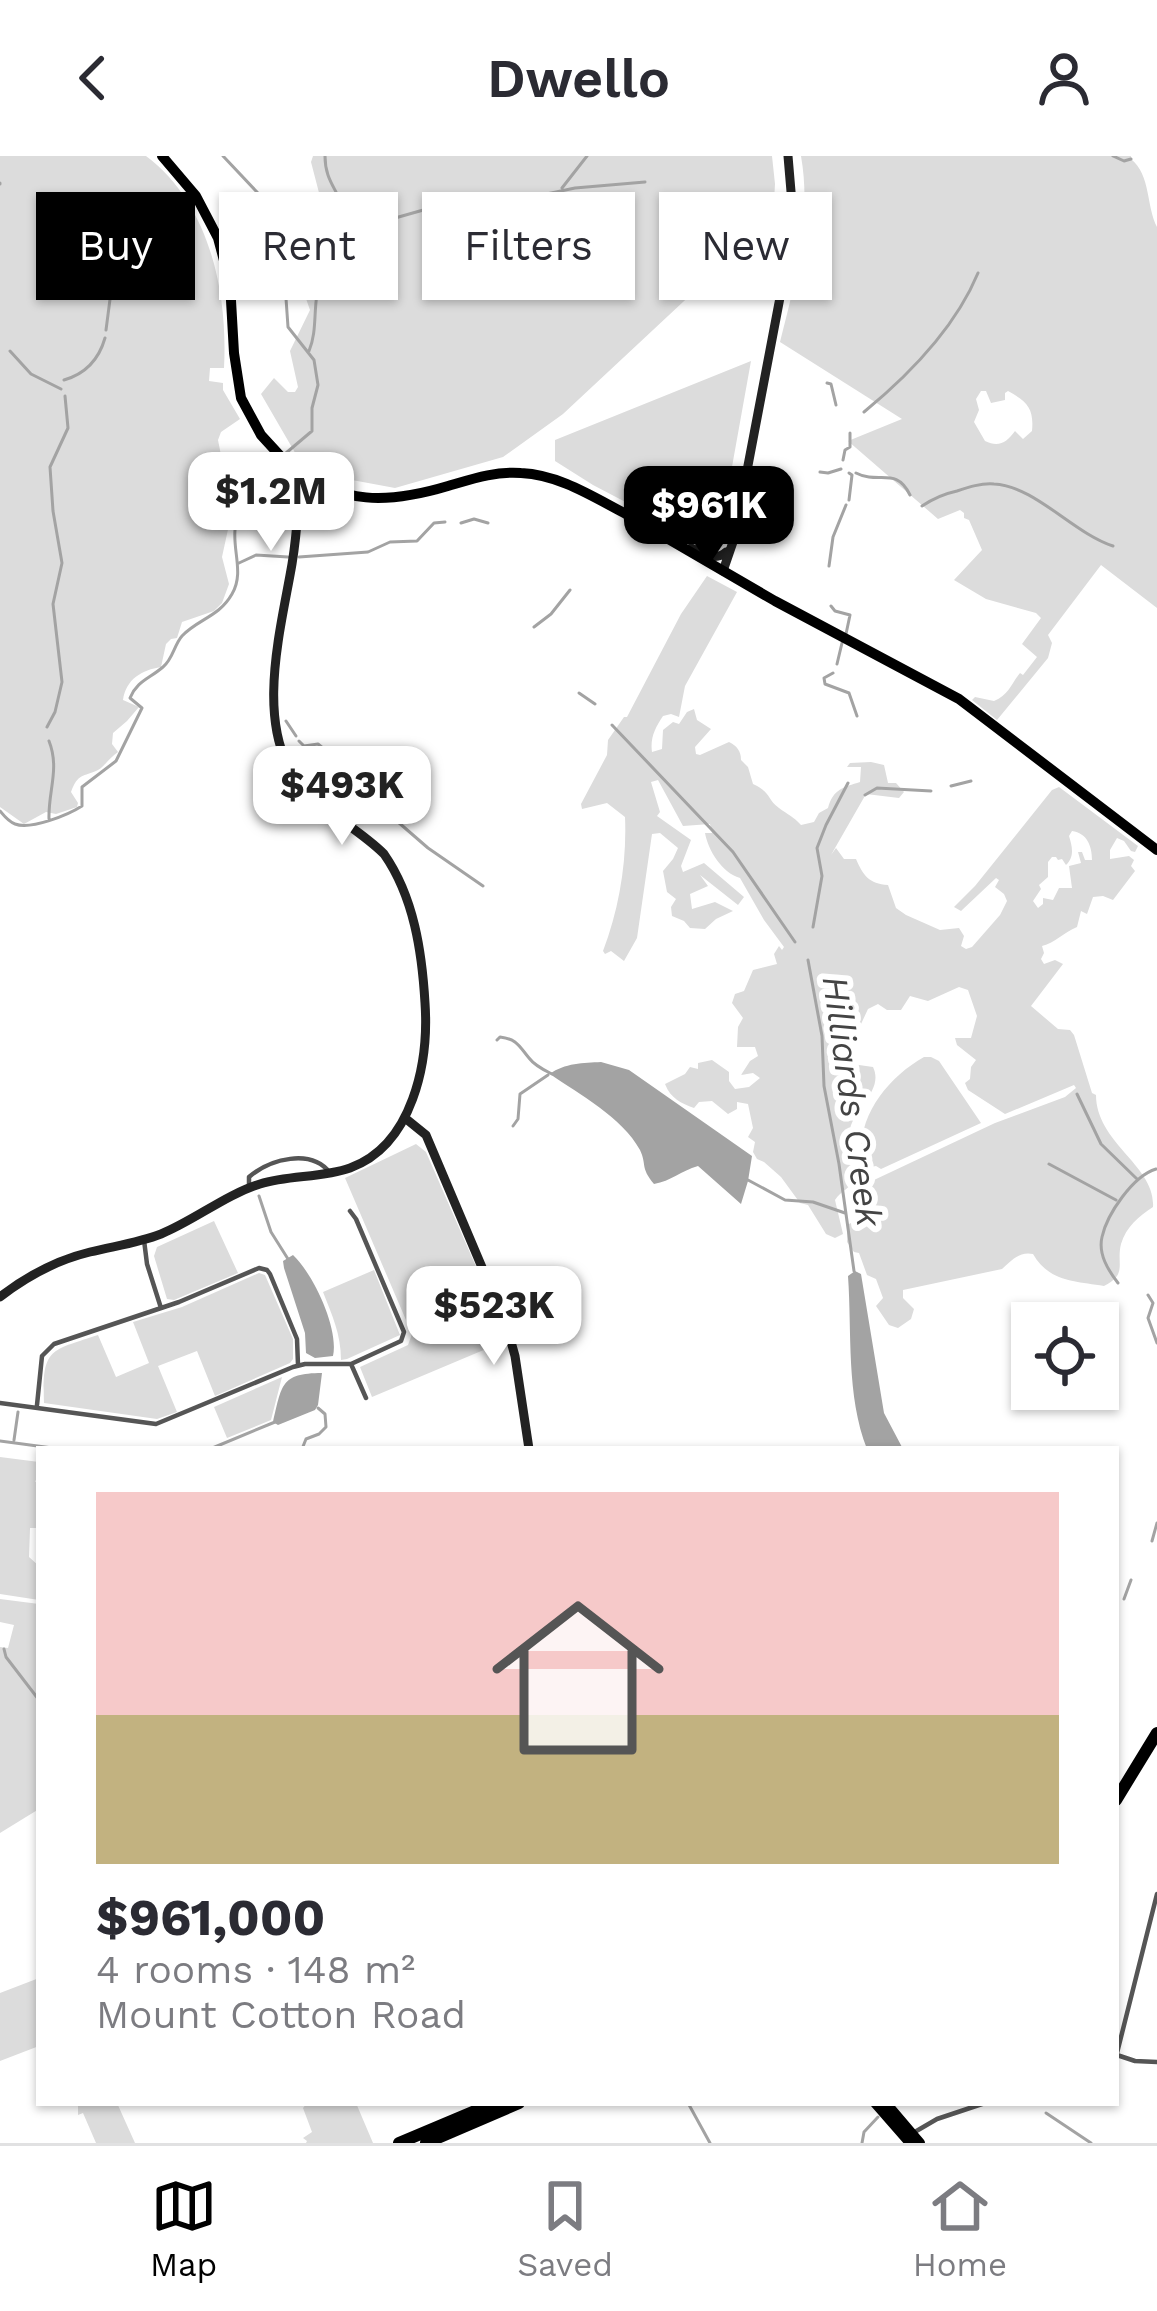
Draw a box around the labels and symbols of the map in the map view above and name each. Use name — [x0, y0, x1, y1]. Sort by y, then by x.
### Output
pin: $1.2M — [187, 452, 355, 554]
pin: $961K — [625, 466, 793, 568]
pin: $493K — [258, 746, 426, 848]
water label: Hilliards Creek — [814, 973, 891, 1231]
pin: $523K — [410, 1266, 578, 1368]

